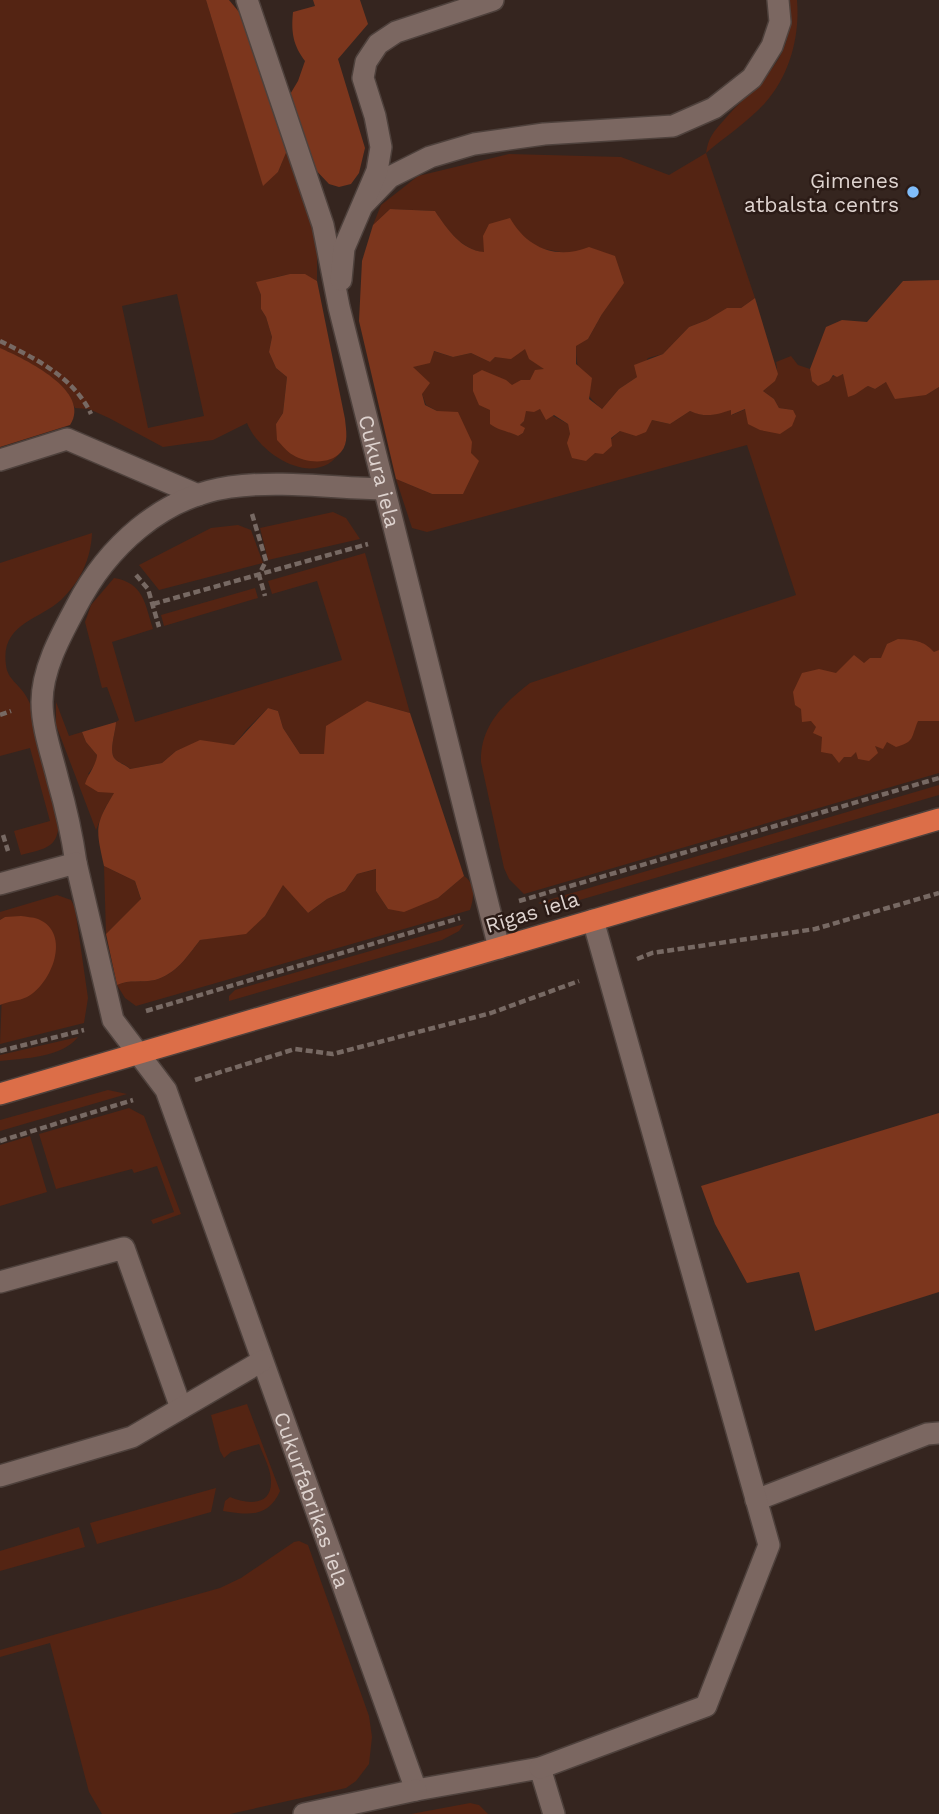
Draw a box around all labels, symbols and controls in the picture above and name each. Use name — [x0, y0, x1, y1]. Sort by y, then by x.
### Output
place label: Ģimenes atbalsta centrs — [744, 168, 899, 217]
marker: Ģimenes atbalsta centrs — [905, 184, 921, 200]
street label: Cukura iela — [354, 412, 406, 530]
street label: Rīgas iela — [482, 886, 582, 938]
street label: Cukurfabrikas iela — [269, 1408, 355, 1591]

